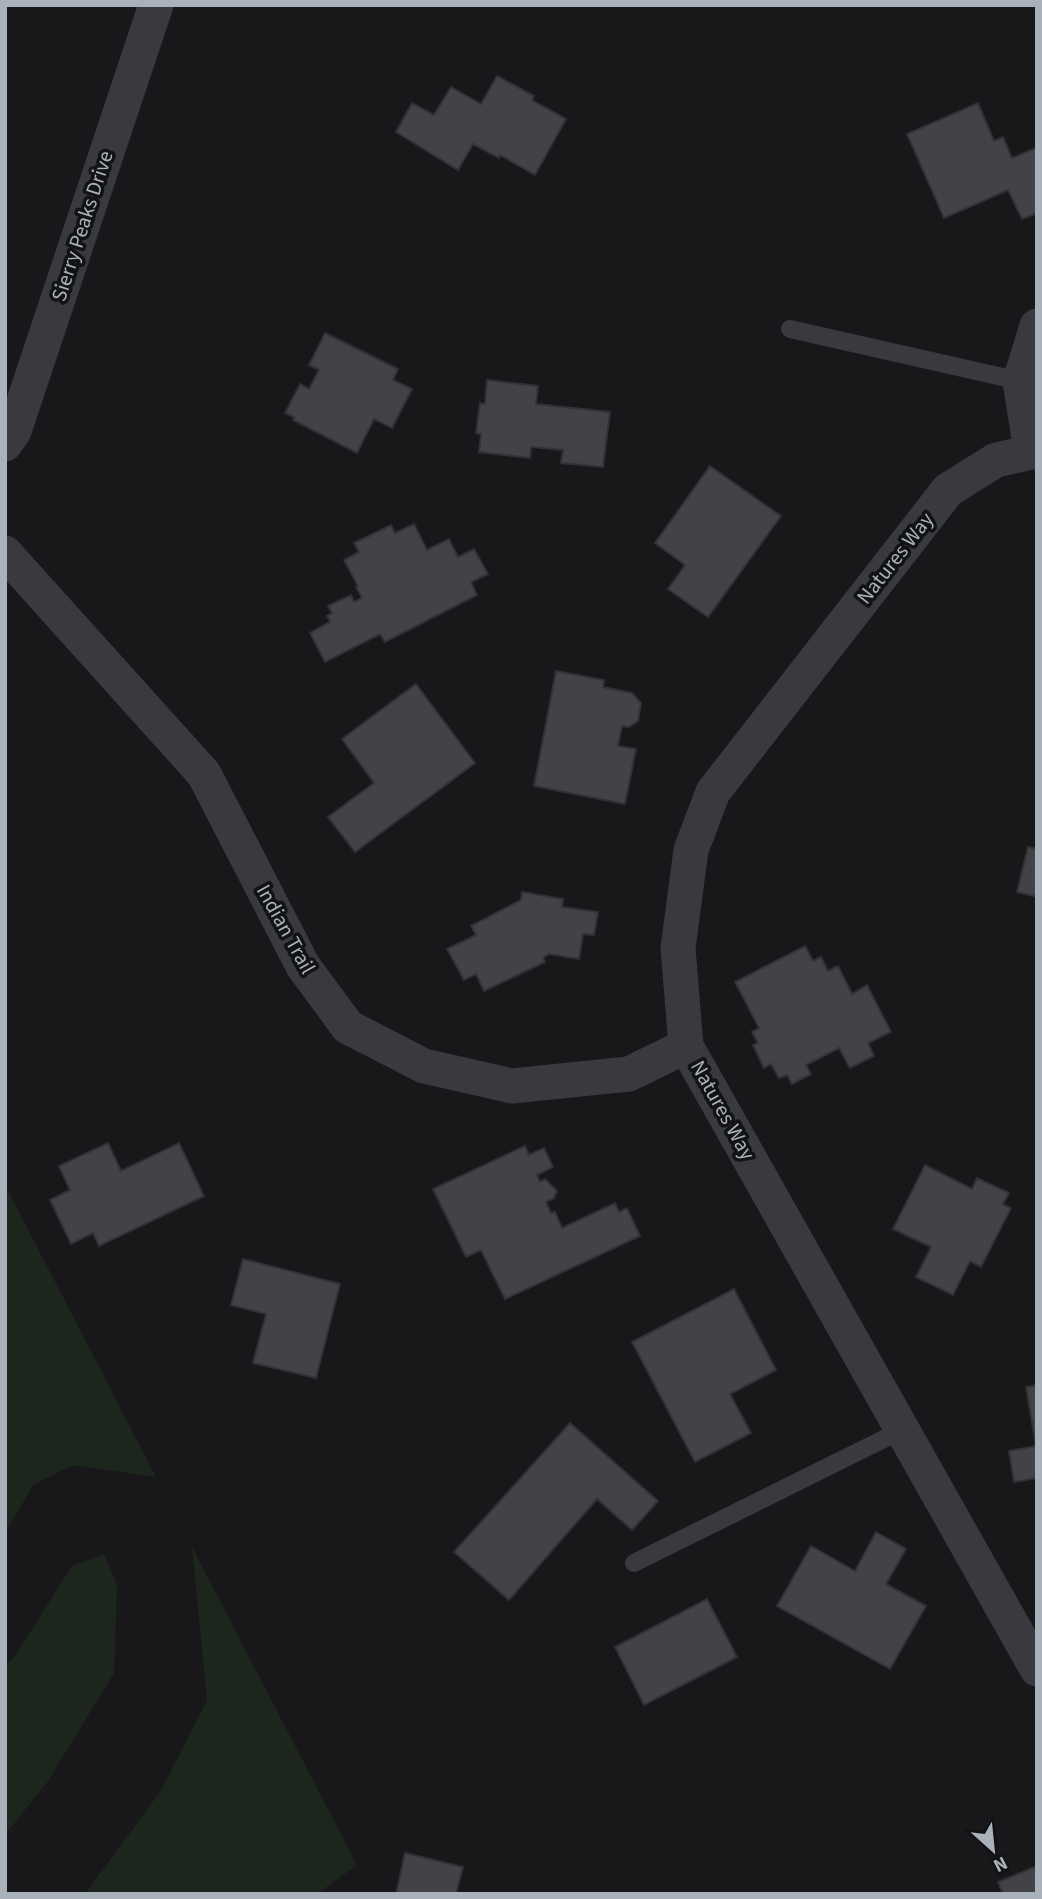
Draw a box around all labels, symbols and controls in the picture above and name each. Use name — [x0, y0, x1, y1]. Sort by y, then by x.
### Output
street label: Sierry Peaks Drive — [43, 147, 121, 305]
street label: Natures Way — [849, 505, 941, 610]
street label: Indian Trail — [249, 879, 323, 979]
street label: Natures Way — [683, 1055, 763, 1165]
north arrow — [958, 1815, 1028, 1885]
text: N — [988, 1849, 1012, 1879]

